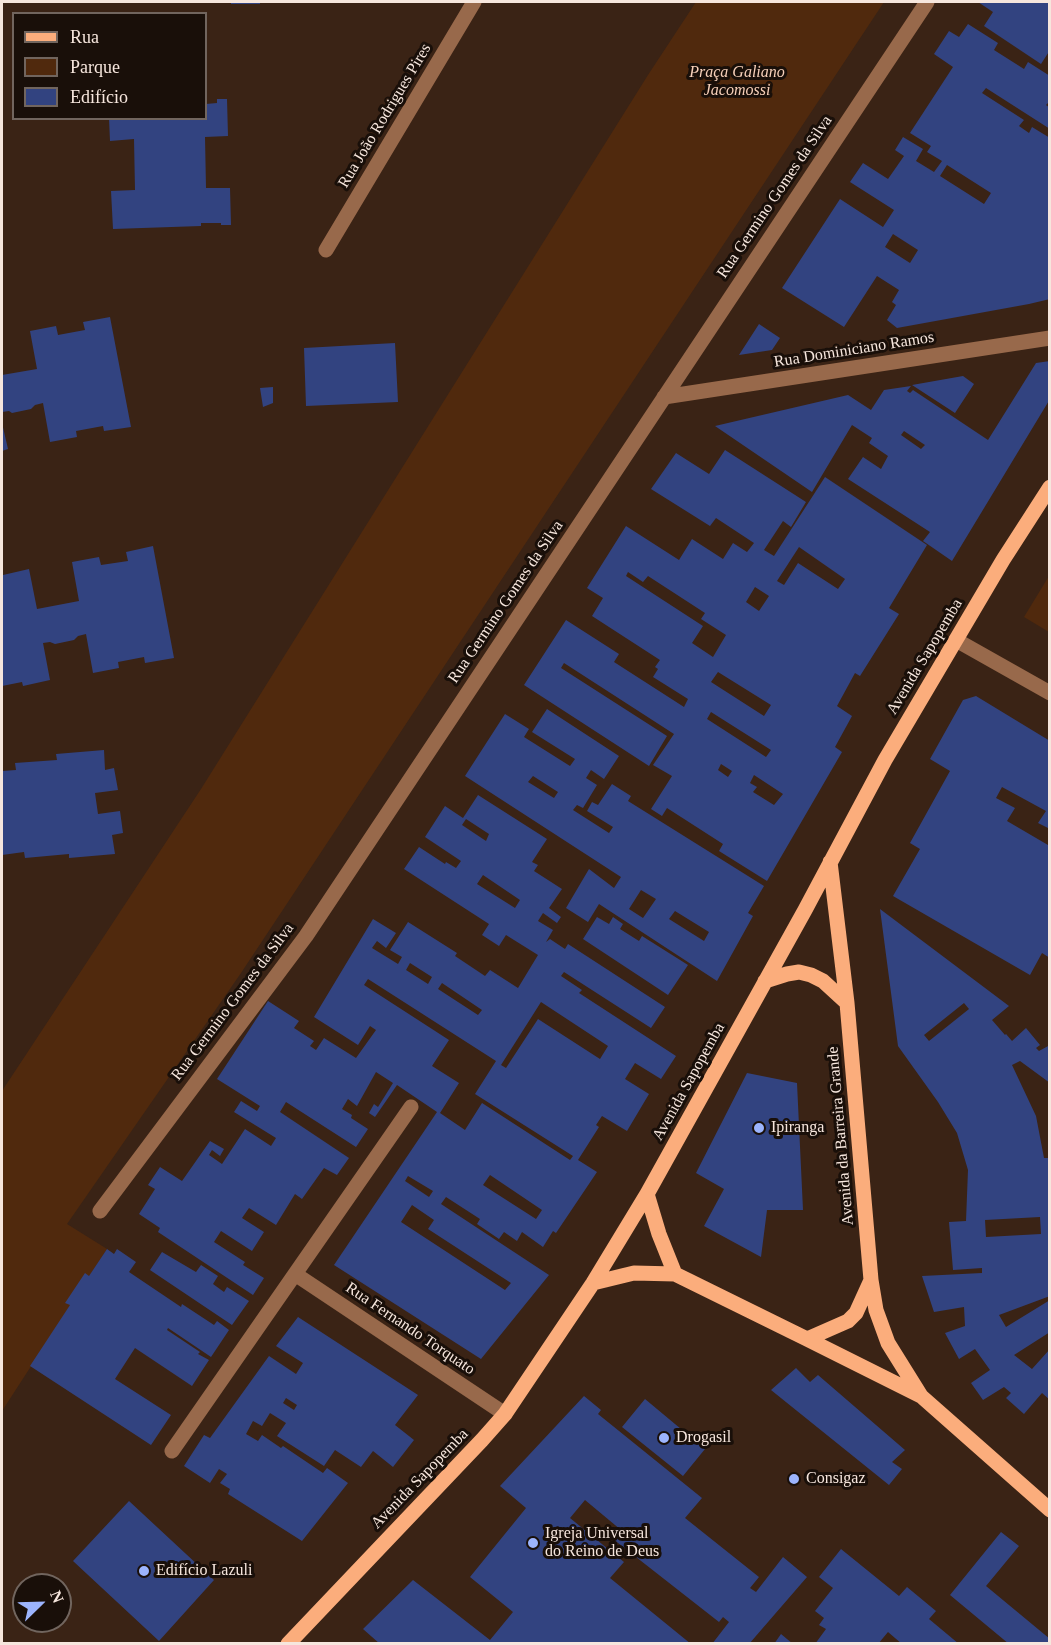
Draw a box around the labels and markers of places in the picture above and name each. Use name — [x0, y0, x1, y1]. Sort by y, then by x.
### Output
place label: Ipiranga — [771, 1118, 824, 1138]
marker: Ipiranga — [752, 1121, 766, 1135]
place label: Drogasil — [676, 1428, 731, 1448]
marker: Drogasil — [657, 1431, 671, 1445]
place label: Consigaz — [806, 1469, 866, 1489]
marker: Consigaz — [787, 1472, 801, 1486]
place label: Igreja Universal do Reino de Deus — [545, 1524, 659, 1562]
marker: Igreja Universal do Reino de Deus — [526, 1536, 540, 1550]
place label: Edifício Lazuli — [156, 1561, 252, 1581]
marker: Edifício Lazuli — [137, 1564, 151, 1578]

